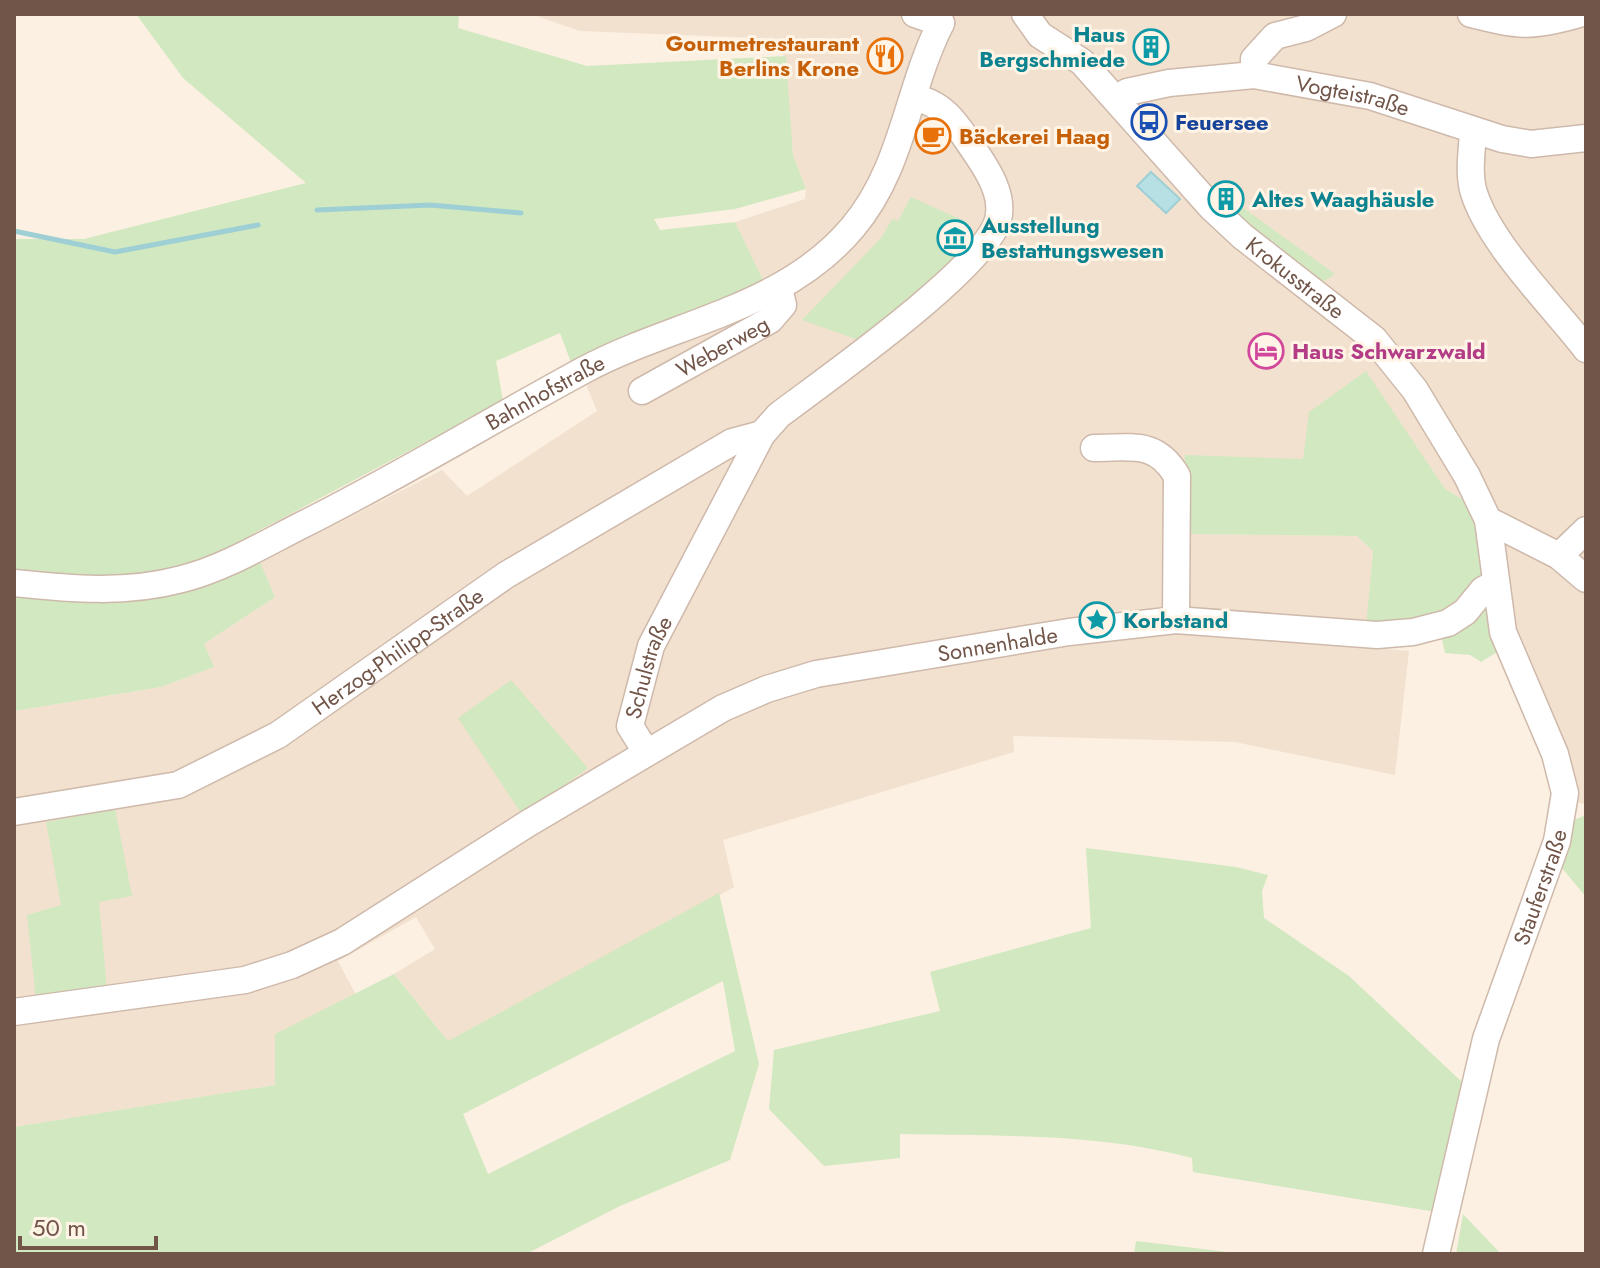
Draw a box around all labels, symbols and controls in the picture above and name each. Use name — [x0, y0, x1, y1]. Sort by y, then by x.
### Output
place label: Haus Bergschmiede — [979, 18, 1125, 75]
place label: Gourmetrestaurant Berlins Krone — [665, 27, 859, 84]
building icon: Haus Bergschmiede — [1132, 28, 1170, 66]
restaurant icon: Gourmetrestaurant Berlins Krone — [866, 37, 904, 75]
street label: Vogteistraße — [1293, 67, 1414, 124]
bus stop icon: Feuersee — [1130, 103, 1168, 141]
place label: Feuersee — [1175, 106, 1269, 138]
cafe icon: Bäckerei Haag — [914, 117, 952, 155]
place label: Bäckerei Haag — [959, 120, 1110, 152]
building icon: Altes Waaghäusle — [1207, 180, 1245, 218]
place label: Altes Waaghäusle — [1251, 183, 1434, 215]
place label: Ausstellung Bestattungswesen — [980, 209, 1164, 266]
museum icon: Ausstellung Bestattungswesen — [936, 219, 974, 257]
street label: Krokusstraße — [1239, 229, 1352, 326]
street label: Weberweg — [670, 308, 775, 385]
hotel icon: Haus Schwarzwald — [1247, 332, 1285, 370]
place label: Haus Schwarzwald — [1292, 335, 1486, 367]
street label: Bahnhofstraße — [479, 346, 610, 438]
street label: Herzog-Philipp-Straße — [305, 580, 490, 723]
place icon: Korbstand — [1078, 601, 1116, 639]
place label: Korbstand — [1123, 604, 1228, 636]
street label: Schulstraße — [617, 610, 680, 722]
street label: Sonnenhalde — [935, 618, 1060, 670]
street label: Stauferstraße — [1505, 827, 1575, 949]
scale bar — [20, 1200, 156, 1250]
text: 50 m — [32, 1210, 86, 1245]

